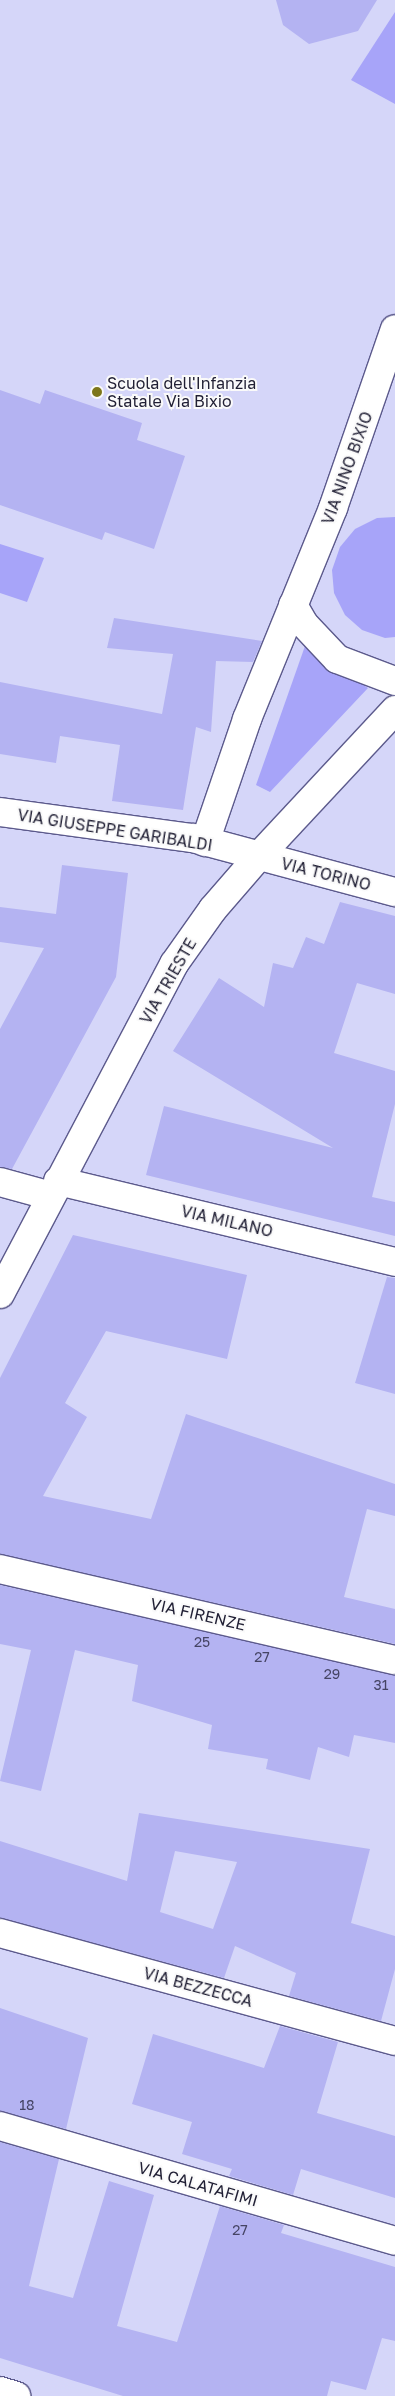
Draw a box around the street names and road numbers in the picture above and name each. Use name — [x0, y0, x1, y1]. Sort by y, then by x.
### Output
street label: VIA NINO BIXIO — [318, 409, 376, 527]
street label: VIA GIUSEPPE GARIBALDI — [16, 805, 214, 855]
street label: VIA TORINO — [279, 854, 373, 894]
street label: VIA TRIESTE — [136, 935, 200, 1027]
street label: VIA MILANO — [179, 1201, 275, 1241]
street label: VIA FIRENZE — [149, 1594, 247, 1634]
street label: VIA BEZZECCA — [141, 1963, 255, 2011]
street label: VIA CALATAFIMI — [136, 2158, 260, 2210]

